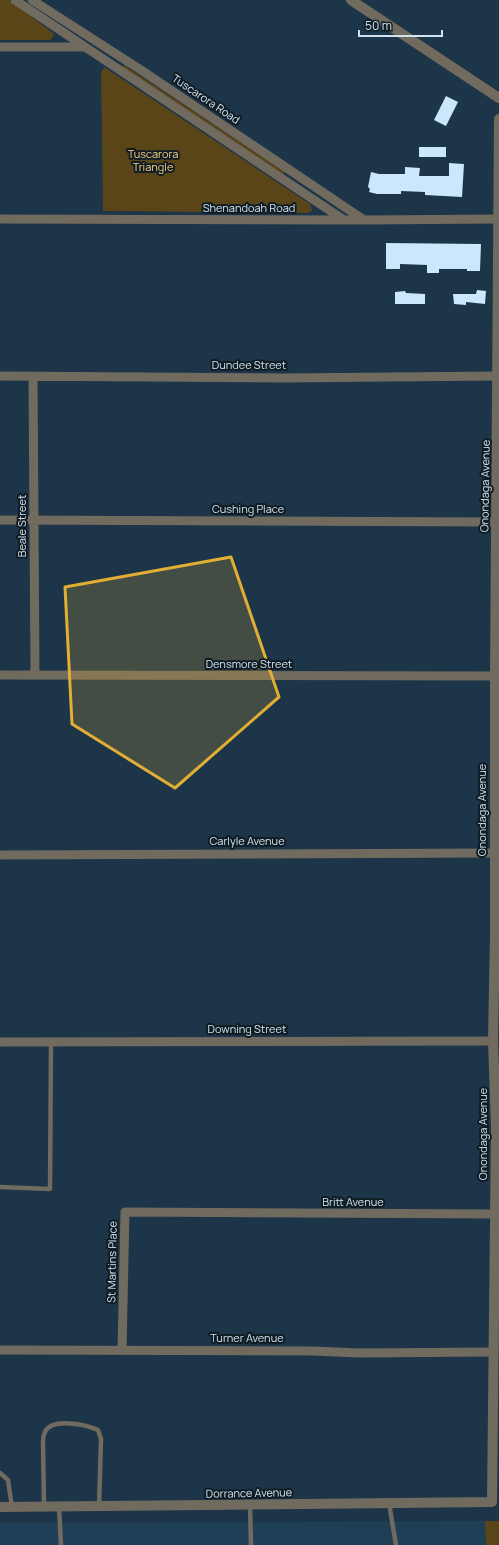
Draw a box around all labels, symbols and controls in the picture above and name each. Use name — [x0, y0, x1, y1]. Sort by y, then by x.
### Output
scale bar — [359, 12, 442, 38]
text: 50 m — [365, 17, 392, 34]
street label: Tuscarora Road — [169, 70, 243, 127]
park label: Tuscarora Triangle — [128, 146, 178, 174]
street label: Shenandoah Road — [203, 200, 295, 215]
street label: Dundee Street — [212, 357, 286, 372]
street label: Onondaga Avenue — [476, 439, 493, 532]
street label: Beale Street — [14, 495, 29, 557]
street label: Cushing Place — [212, 501, 285, 516]
street label: Densmore Street — [206, 656, 292, 671]
street label: Onondaga Avenue — [474, 763, 489, 856]
street label: Carlyle Avenue — [209, 833, 285, 848]
street label: Downing Street — [208, 1021, 286, 1036]
street label: Onondaga Avenue — [475, 1087, 490, 1180]
street label: Britt Avenue — [322, 1194, 384, 1209]
street label: St Martins Place — [103, 1220, 120, 1303]
street label: Turner Avenue — [210, 1330, 284, 1345]
street label: Dorrance Avenue — [206, 1484, 293, 1501]

